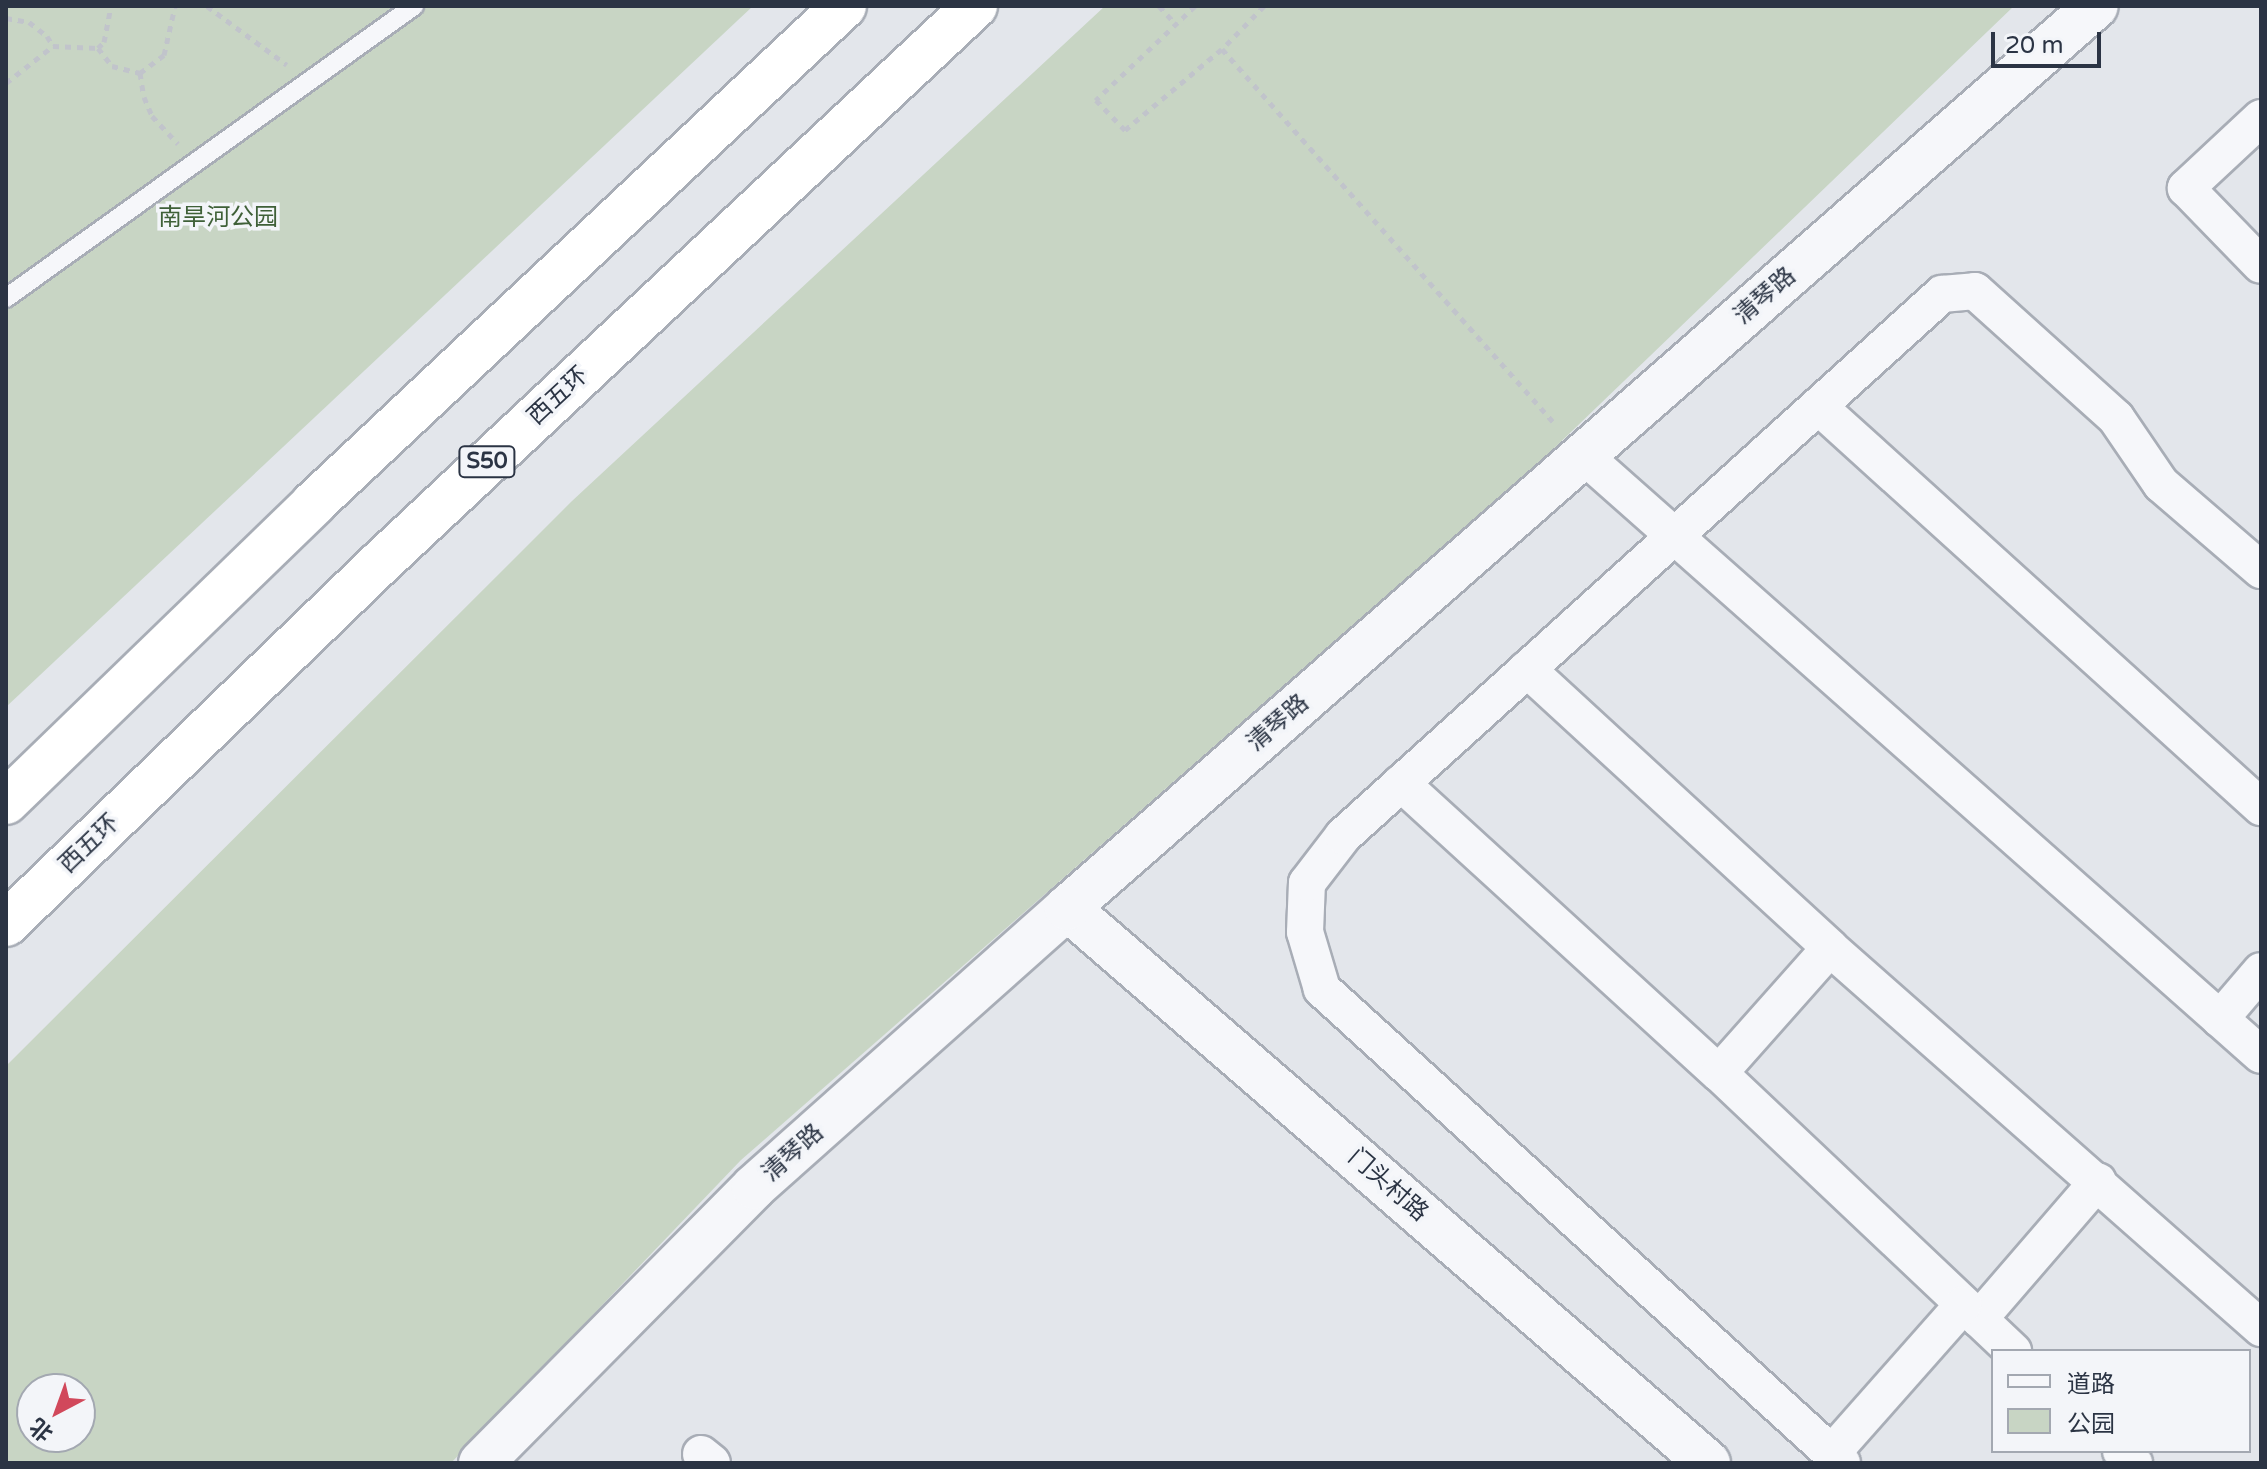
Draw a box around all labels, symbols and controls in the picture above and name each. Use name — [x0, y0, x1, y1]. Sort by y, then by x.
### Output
scale bar — [1995, 16, 2105, 66]
text: 20 m — [2005, 31, 2063, 60]
park label: 南旱河公园 — [158, 204, 278, 232]
street label: 清琴路 — [1728, 262, 1802, 330]
street label: 西五环 — [522, 361, 594, 431]
road number: S50 — [457, 444, 517, 480]
street label: 清琴路 — [1241, 689, 1315, 757]
street label: 西五环 — [53, 809, 125, 879]
street label: 清琴路 — [757, 1118, 829, 1188]
street label: 门头村路 — [1342, 1143, 1434, 1227]
legend — [1991, 1349, 2251, 1453]
text: 道路 — [2067, 1370, 2115, 1399]
north arrow — [16, 1373, 96, 1453]
text: 公园 — [2067, 1410, 2115, 1439]
text: 北 — [25, 1413, 58, 1447]

